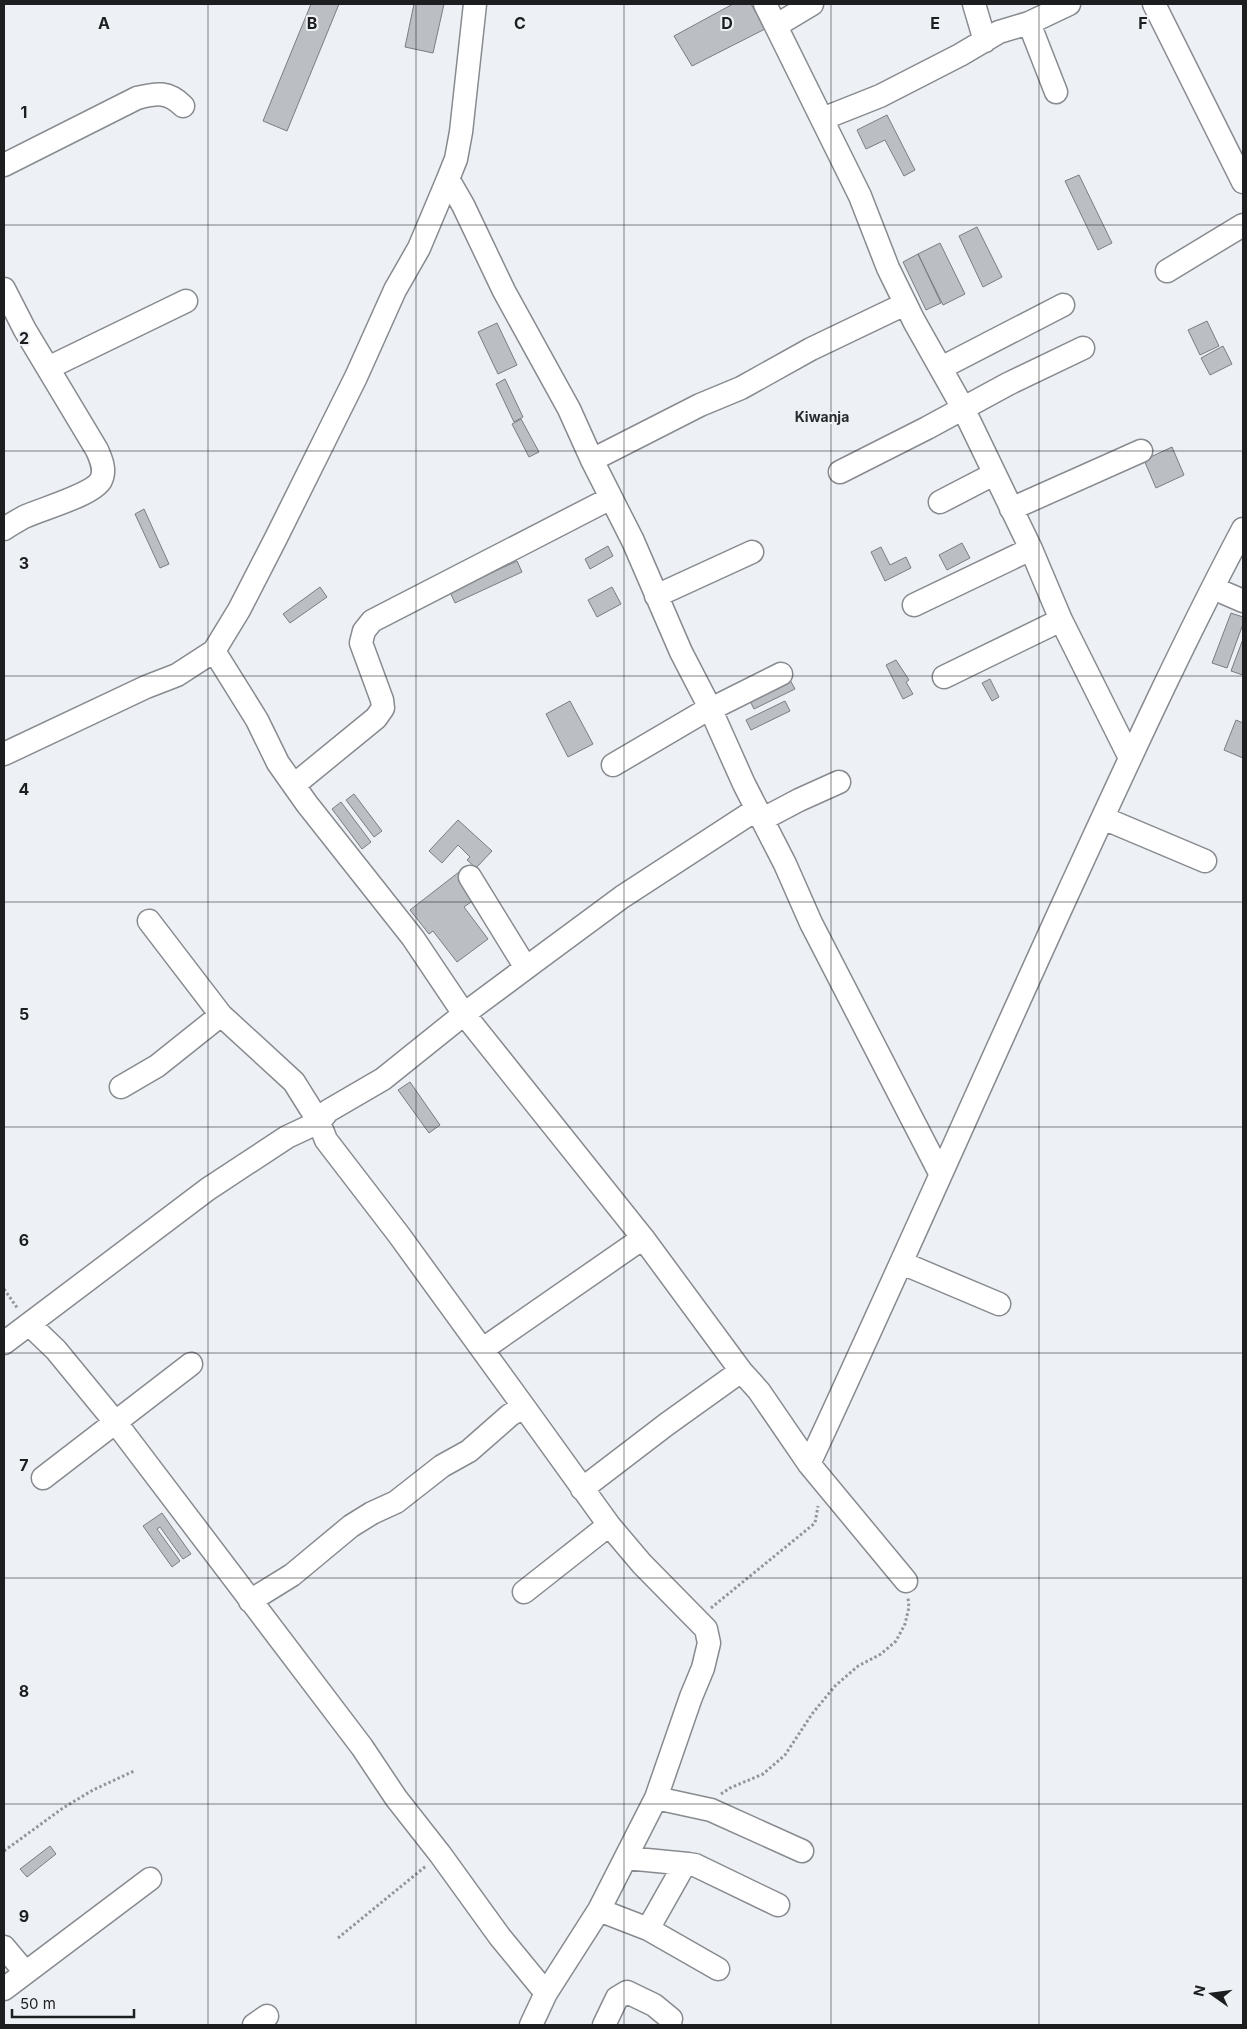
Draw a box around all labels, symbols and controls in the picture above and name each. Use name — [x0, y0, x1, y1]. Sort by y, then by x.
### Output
text: A — [98, 13, 110, 33]
text: B — [307, 13, 317, 33]
text: C — [514, 13, 526, 33]
text: D — [721, 13, 733, 33]
text: E — [930, 13, 940, 33]
text: F — [1138, 13, 1148, 33]
text: 1 — [21, 102, 27, 122]
text: 2 — [19, 328, 29, 348]
district label: Kiwanja — [795, 408, 849, 425]
text: 3 — [19, 553, 29, 573]
text: 4 — [19, 779, 30, 799]
text: 5 — [19, 1004, 29, 1024]
text: 6 — [19, 1230, 29, 1250]
text: 7 — [19, 1455, 29, 1475]
text: 8 — [19, 1681, 29, 1701]
text: 9 — [19, 1906, 29, 1926]
north arrow — [1187, 1969, 1237, 2019]
text: N — [1189, 1984, 1208, 1998]
scale bar — [12, 1986, 135, 2018]
text: 50 m — [20, 1994, 56, 2013]

